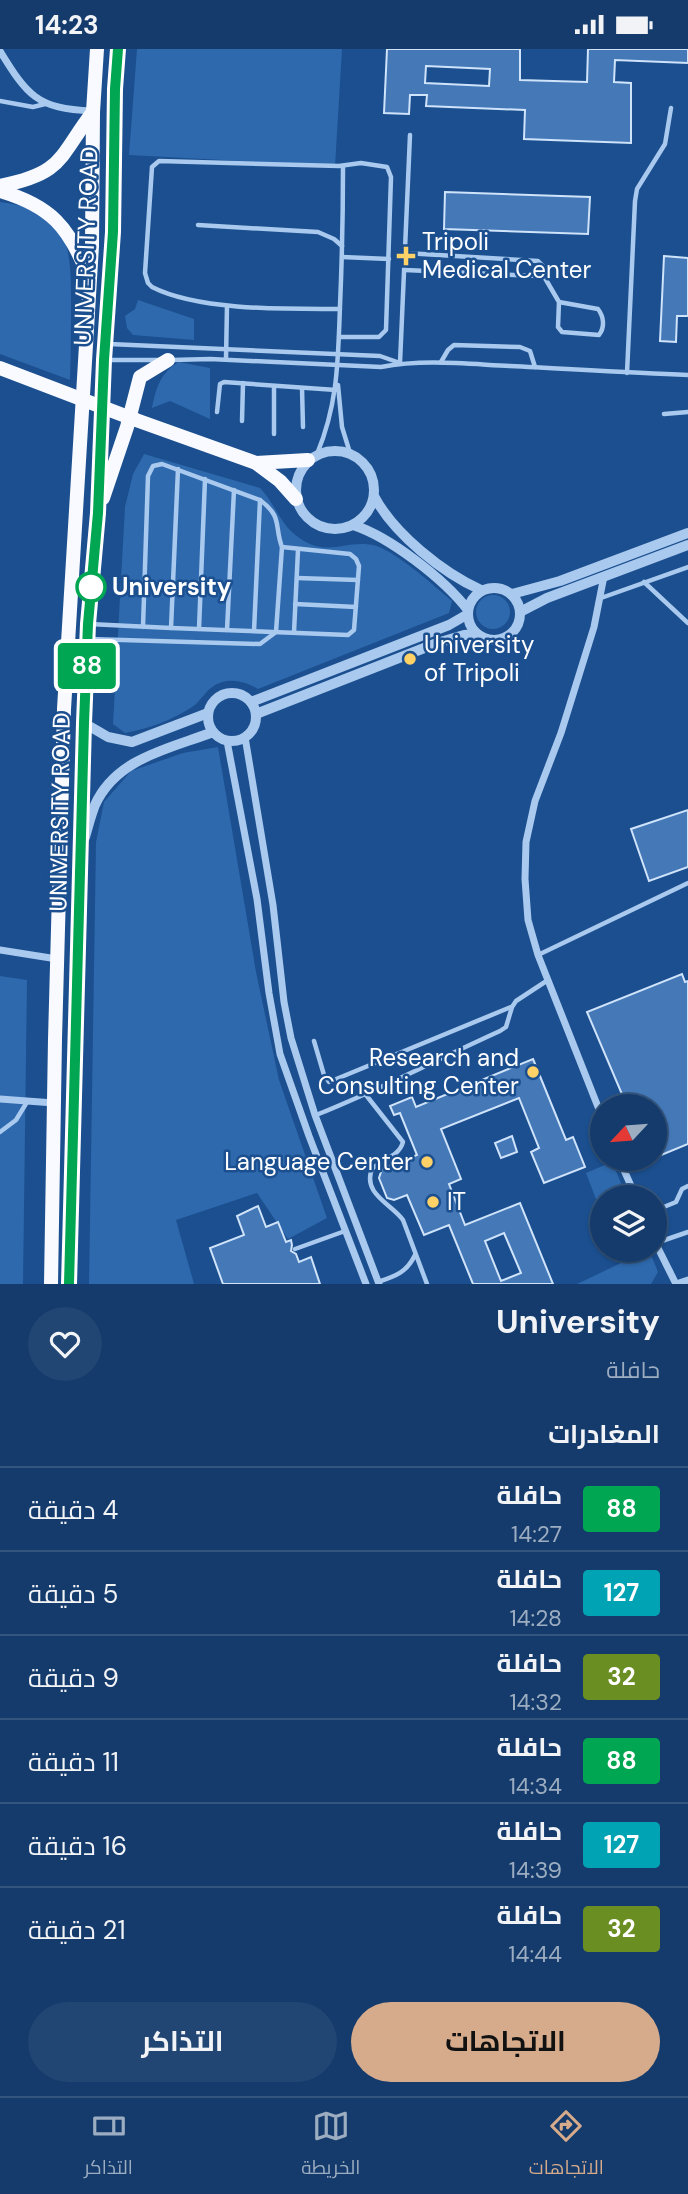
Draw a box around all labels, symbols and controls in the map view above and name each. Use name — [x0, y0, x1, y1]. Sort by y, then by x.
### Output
text: 14:23 — [35, 8, 99, 42]
street label: UNIVERSITY ROAD — [67, 146, 104, 346]
place label: Tripoli Medical Center — [422, 226, 591, 285]
marker: Tripoli Medical Center — [396, 246, 416, 266]
place label: University — [112, 571, 232, 602]
marker: University — [76, 572, 106, 602]
place label: University of Tripoli — [424, 629, 534, 688]
line badge: 88 — [56, 643, 119, 689]
text: 88 — [72, 650, 102, 681]
marker: University of Tripoli — [402, 651, 418, 667]
street label: UNIVERSITY ROAD — [42, 712, 77, 912]
place label: Research and Consulting Center — [318, 1042, 519, 1101]
marker: Research and Consulting Center — [525, 1064, 541, 1080]
north arrow — [590, 1094, 667, 1171]
map controls — [590, 1094, 667, 1262]
place label: Language Center — [224, 1146, 413, 1177]
marker: Language Center — [419, 1154, 435, 1170]
button: layers — [590, 1185, 667, 1262]
place label: IT — [447, 1186, 466, 1217]
marker: IT — [425, 1194, 441, 1210]
text: University — [496, 1300, 660, 1343]
button: heart — [28, 1307, 102, 1381]
text: حافلة — [606, 1355, 660, 1385]
text: المغادرات — [548, 1417, 660, 1451]
text: حافلة — [497, 1478, 562, 1512]
text: 4 دقيقة — [28, 1493, 118, 1527]
text: 88 — [606, 1493, 637, 1524]
text: 14:27 — [511, 1519, 562, 1549]
text: حافلة — [497, 1562, 562, 1596]
text: 5 دقيقة — [28, 1577, 118, 1611]
text: 127 — [604, 1577, 639, 1608]
text: 14:28 — [509, 1603, 562, 1633]
text: حافلة — [497, 1646, 562, 1680]
text: 9 دقيقة — [28, 1661, 119, 1695]
text: 32 — [607, 1661, 636, 1692]
text: 14:32 — [509, 1687, 562, 1717]
text: حافلة — [497, 1730, 562, 1764]
text: 11 دقيقة — [28, 1745, 119, 1779]
text: 88 — [606, 1745, 637, 1776]
text: 14:34 — [509, 1771, 562, 1801]
text: حافلة — [497, 1814, 562, 1848]
text: 16 دقيقة — [28, 1829, 127, 1863]
text: 127 — [604, 1829, 639, 1860]
text: 14:39 — [509, 1855, 562, 1885]
text: حافلة — [497, 1898, 562, 1932]
text: 21 دقيقة — [28, 1913, 126, 1947]
text: 32 — [607, 1913, 636, 1944]
text: 14:44 — [508, 1939, 562, 1969]
button: التذاكر — [28, 2002, 337, 2082]
button: الاتجاهات — [351, 2002, 660, 2082]
tab: التذاكر — [84, 2107, 133, 2185]
tab: الخريطة — [301, 2107, 360, 2185]
tab: الاتجاهات — [529, 2107, 604, 2185]

